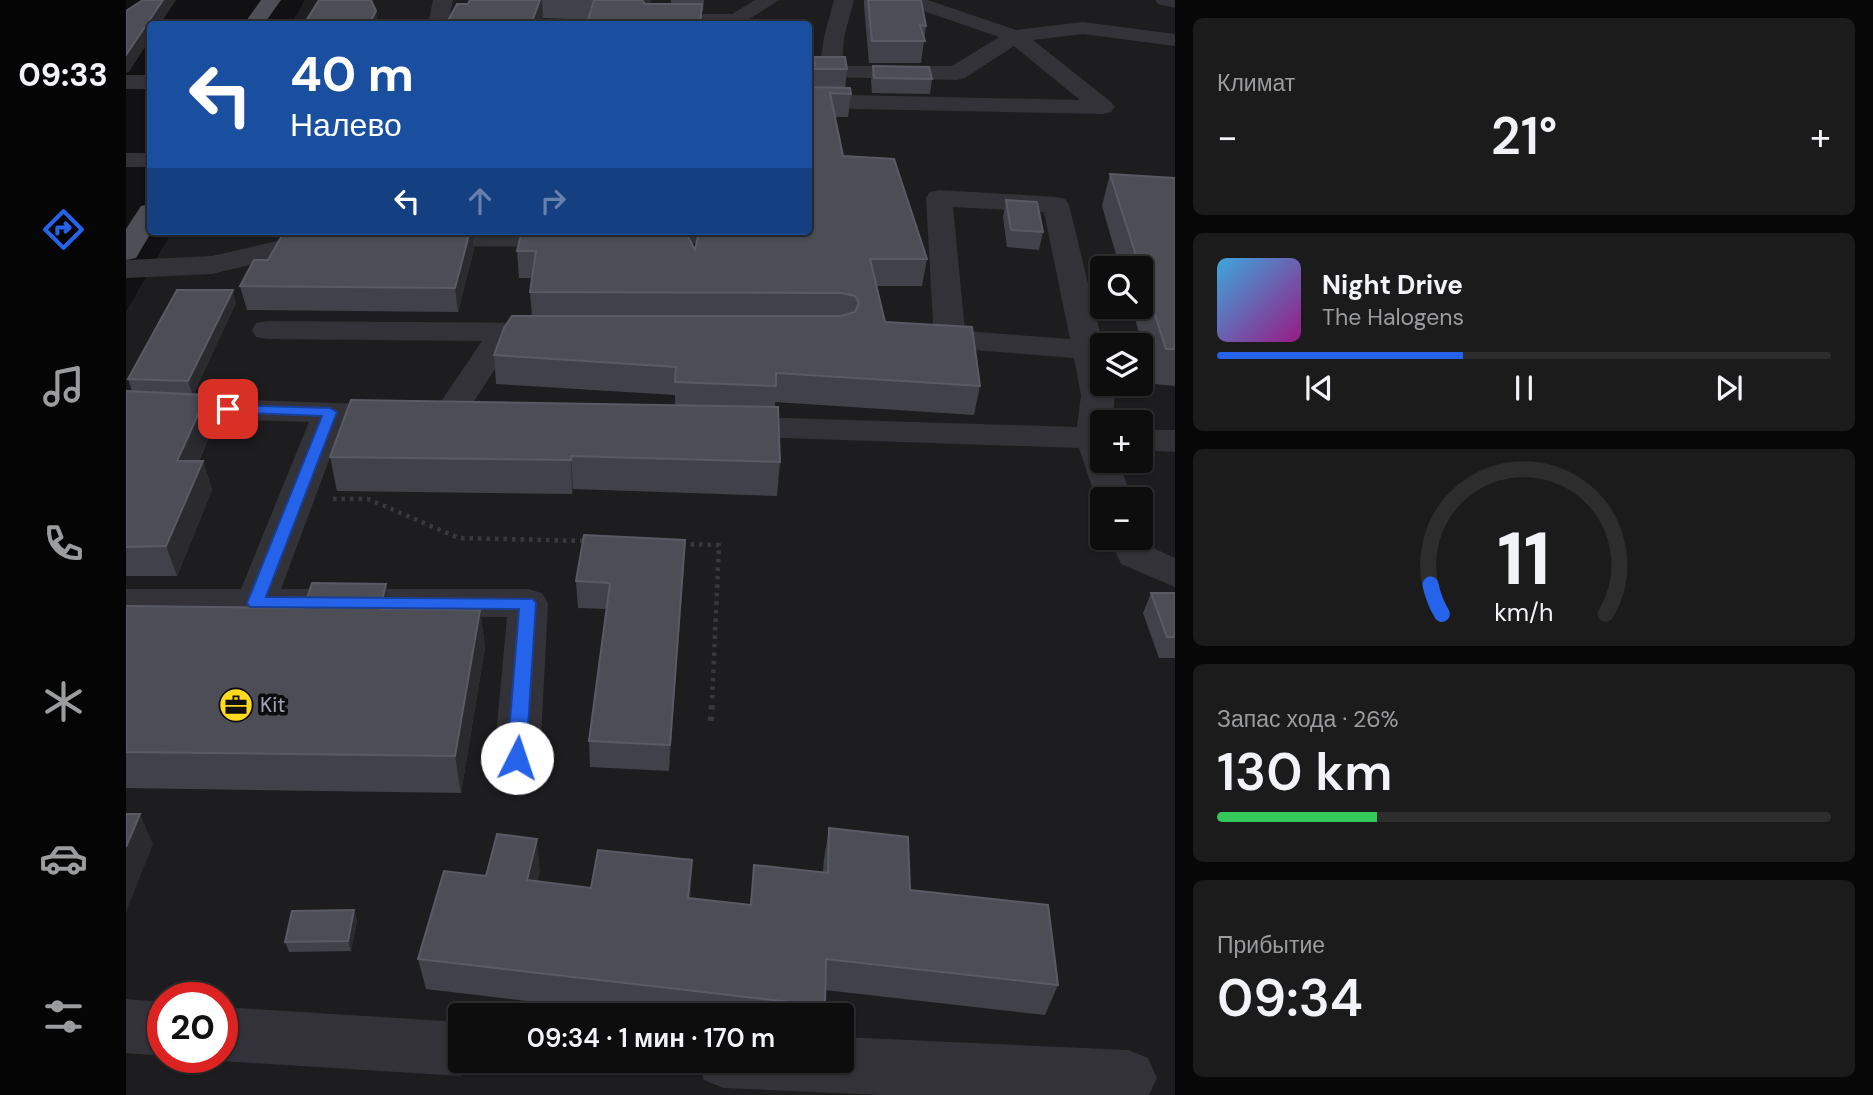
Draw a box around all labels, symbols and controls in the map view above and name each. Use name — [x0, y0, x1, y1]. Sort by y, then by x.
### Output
text: 40 m — [290, 42, 414, 106]
icon: left — [175, 49, 266, 140]
text: 09:33 — [18, 54, 108, 96]
text: Климат — [1217, 68, 1295, 98]
text: 21° — [1491, 102, 1557, 170]
text: Налево — [290, 104, 402, 146]
text: − — [1217, 112, 1238, 162]
text: + — [1810, 112, 1831, 162]
icon: left — [388, 182, 426, 220]
icon: ahead — [461, 182, 499, 220]
icon: right — [534, 182, 572, 220]
icon: directions — [39, 205, 88, 254]
map controls — [1090, 256, 1153, 550]
button: search — [1090, 256, 1153, 319]
text: Night Drive — [1322, 268, 1463, 302]
text: The Halogens — [1322, 302, 1464, 332]
button: layers — [1090, 333, 1153, 396]
icon: music — [39, 362, 88, 411]
icon: previous — [1300, 369, 1338, 407]
icon: pause — [1505, 369, 1543, 407]
icon: next — [1710, 369, 1748, 407]
pin — [198, 379, 258, 439]
icon: arrive — [209, 390, 247, 428]
button: + — [1090, 410, 1153, 473]
button: − — [1090, 487, 1153, 550]
text: 11 — [1498, 512, 1551, 607]
icon: phone — [39, 519, 88, 568]
text: km/h — [1494, 595, 1554, 628]
icon: climate — [39, 677, 88, 726]
office icon: Kit — [217, 686, 255, 724]
place label: Kit — [260, 691, 286, 719]
text: Запас хода · 26% — [1217, 704, 1398, 734]
position arrow — [480, 721, 554, 795]
text: 130 km — [1217, 738, 1392, 806]
icon: car — [39, 834, 88, 883]
text: Прибытие — [1217, 930, 1325, 960]
text: 09:34 — [1217, 964, 1363, 1032]
speed limit sign: 20 — [147, 982, 238, 1073]
icon: filters — [39, 992, 88, 1041]
text: 09:34 · 1 мин · 170 m — [527, 1021, 775, 1055]

